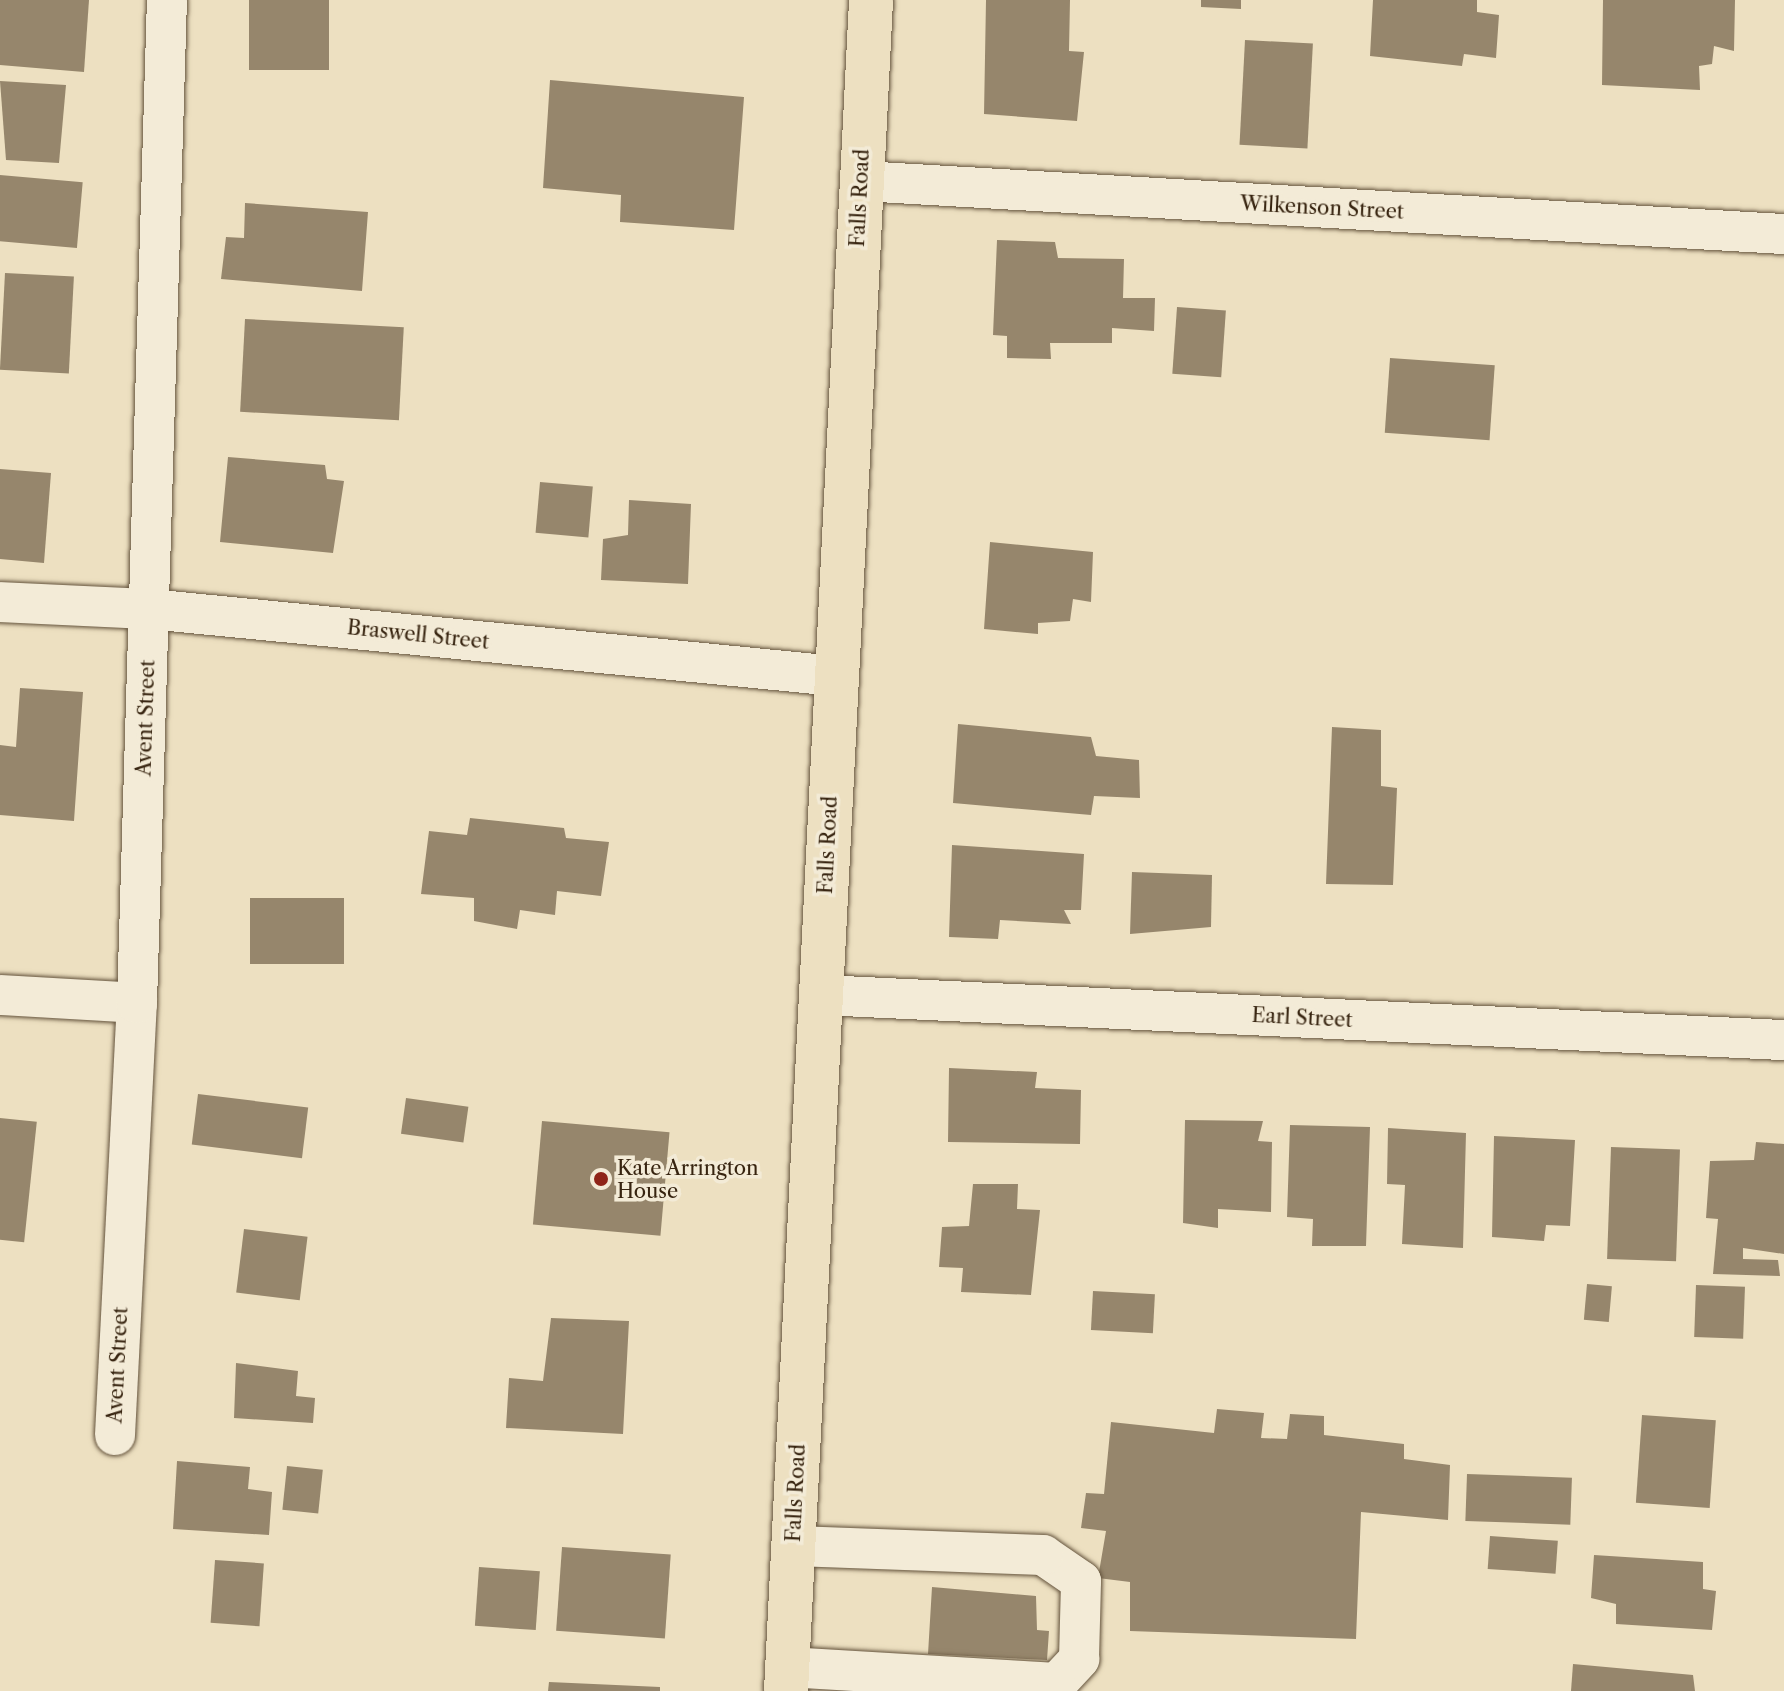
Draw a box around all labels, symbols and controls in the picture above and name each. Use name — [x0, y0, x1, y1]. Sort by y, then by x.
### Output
street label: Falls Road — [845, 148, 875, 248]
street label: Wilkenson Street — [1240, 192, 1404, 224]
street label: Braswell Street — [346, 616, 490, 654]
street label: Avent Street — [132, 659, 160, 777]
street label: Falls Road — [813, 795, 843, 895]
street label: Earl Street — [1251, 1003, 1353, 1033]
place label: Kate Arrington House — [617, 1156, 759, 1203]
marker: Kate Arrington House — [592, 1170, 610, 1188]
street label: Avent Street — [103, 1306, 133, 1424]
street label: Falls Road — [781, 1443, 811, 1543]

